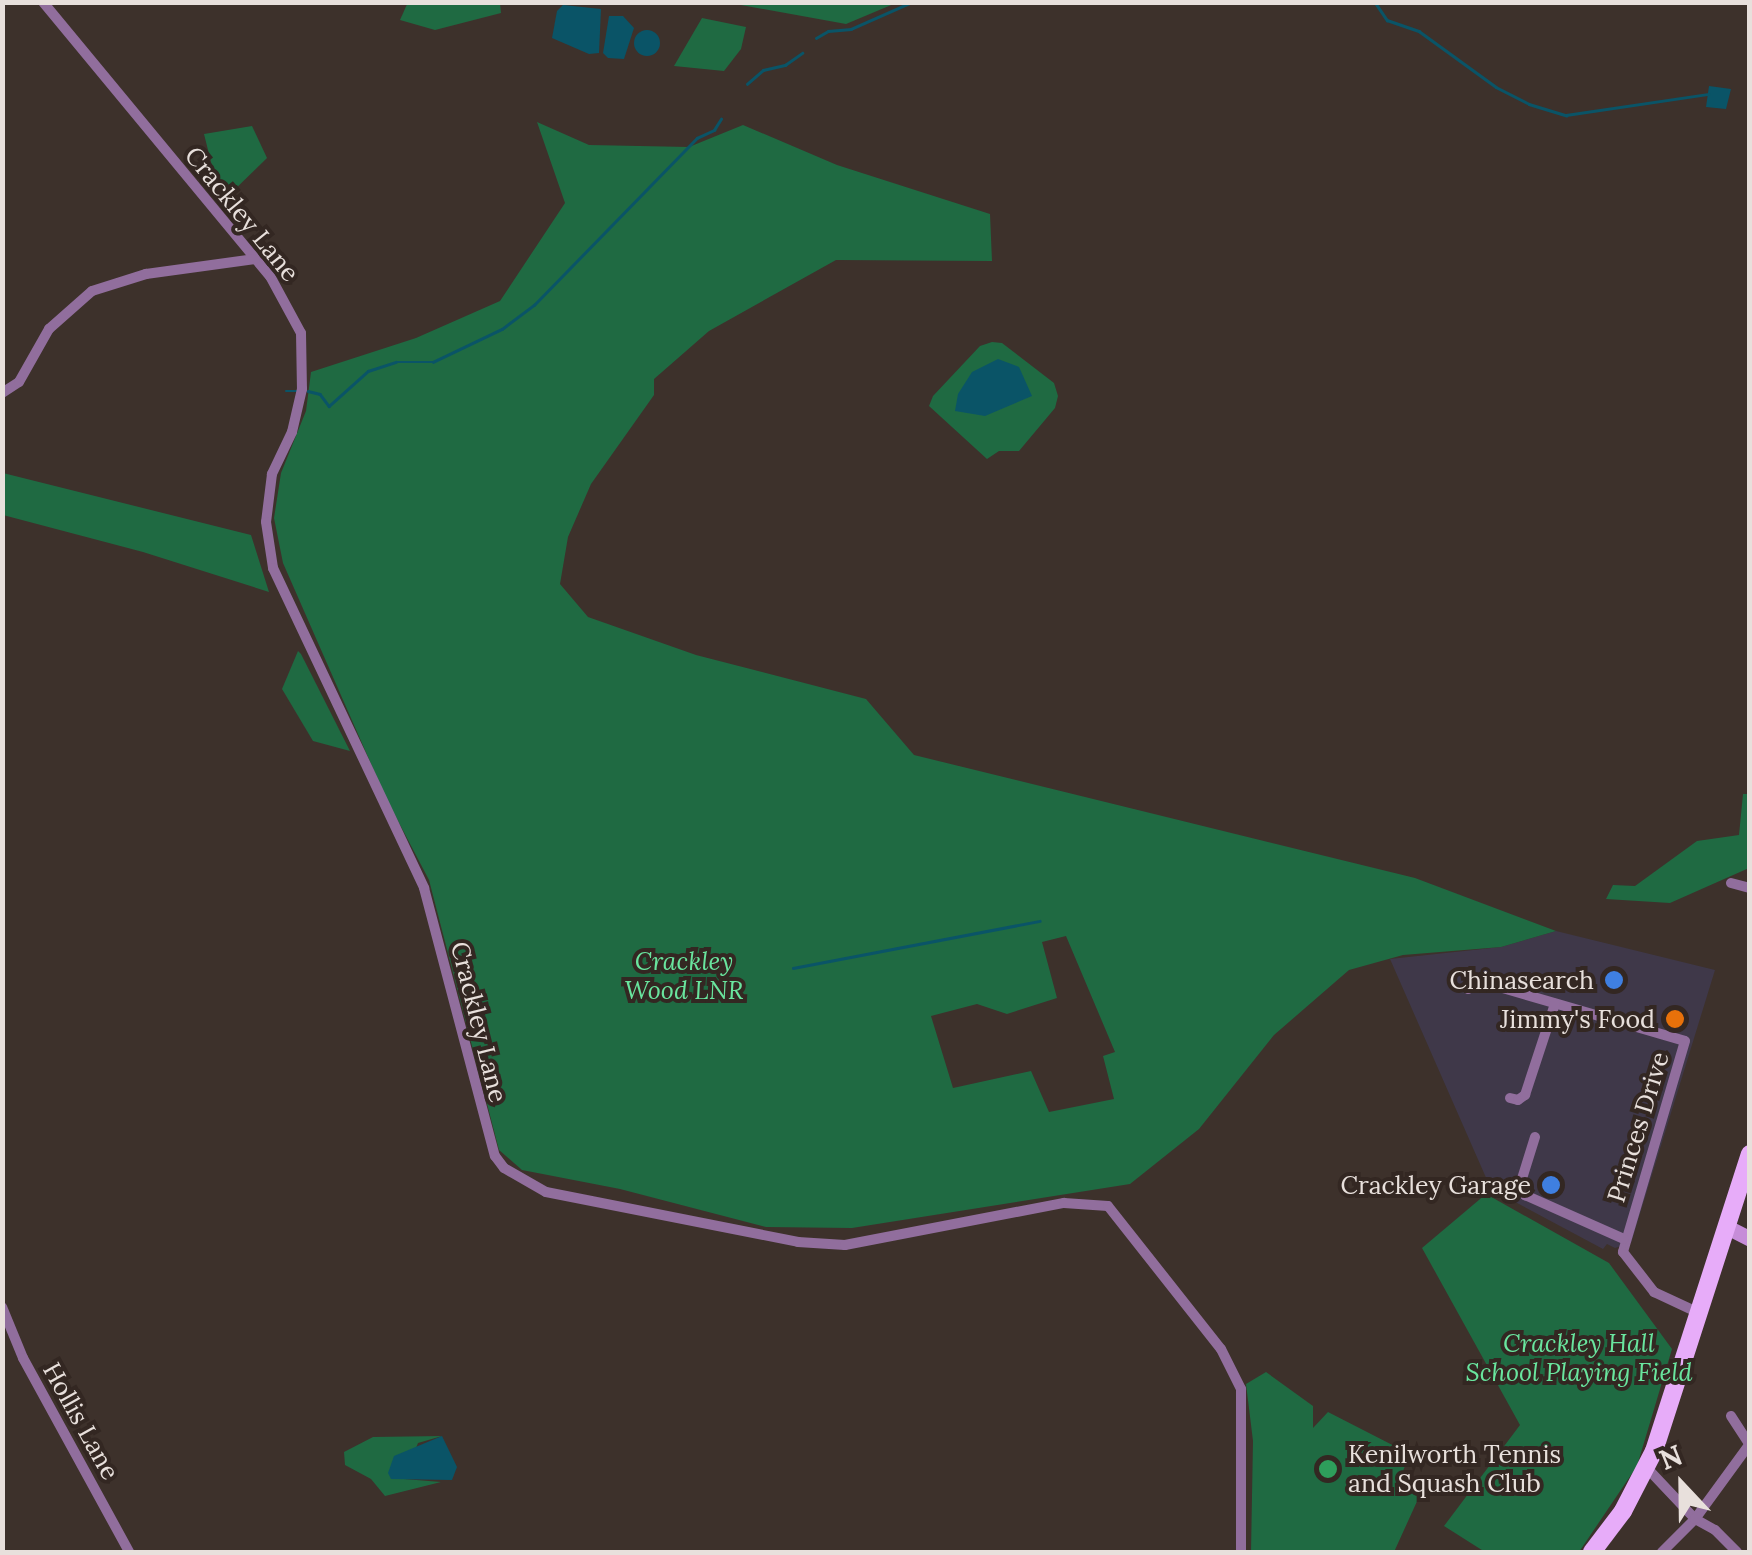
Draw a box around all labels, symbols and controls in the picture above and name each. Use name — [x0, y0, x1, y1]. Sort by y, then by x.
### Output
street label: Crackley Lane — [179, 141, 305, 287]
street label: Crackley Lane — [445, 939, 513, 1105]
park label: Crackley Wood LNR — [625, 947, 743, 1006]
place label: Chinasearch — [1450, 965, 1594, 995]
marker: Chinasearch — [1603, 969, 1625, 991]
place label: Jimmy's Food — [1500, 1004, 1655, 1034]
marker: Jimmy's Food — [1664, 1008, 1686, 1030]
street label: Princes Drive — [1601, 1048, 1675, 1206]
place label: Crackley Garage — [1341, 1170, 1531, 1200]
marker: Crackley Garage — [1540, 1174, 1562, 1196]
park label: Crackley Hall School Playing Field — [1466, 1329, 1692, 1388]
street label: Hollis Lane — [37, 1357, 125, 1485]
north arrow — [1632, 1435, 1732, 1535]
text: N — [1654, 1436, 1688, 1478]
place label: Kenilworth Tennis and Squash Club — [1348, 1440, 1561, 1499]
marker: Kenilworth Tennis and Squash Club — [1317, 1458, 1339, 1480]

